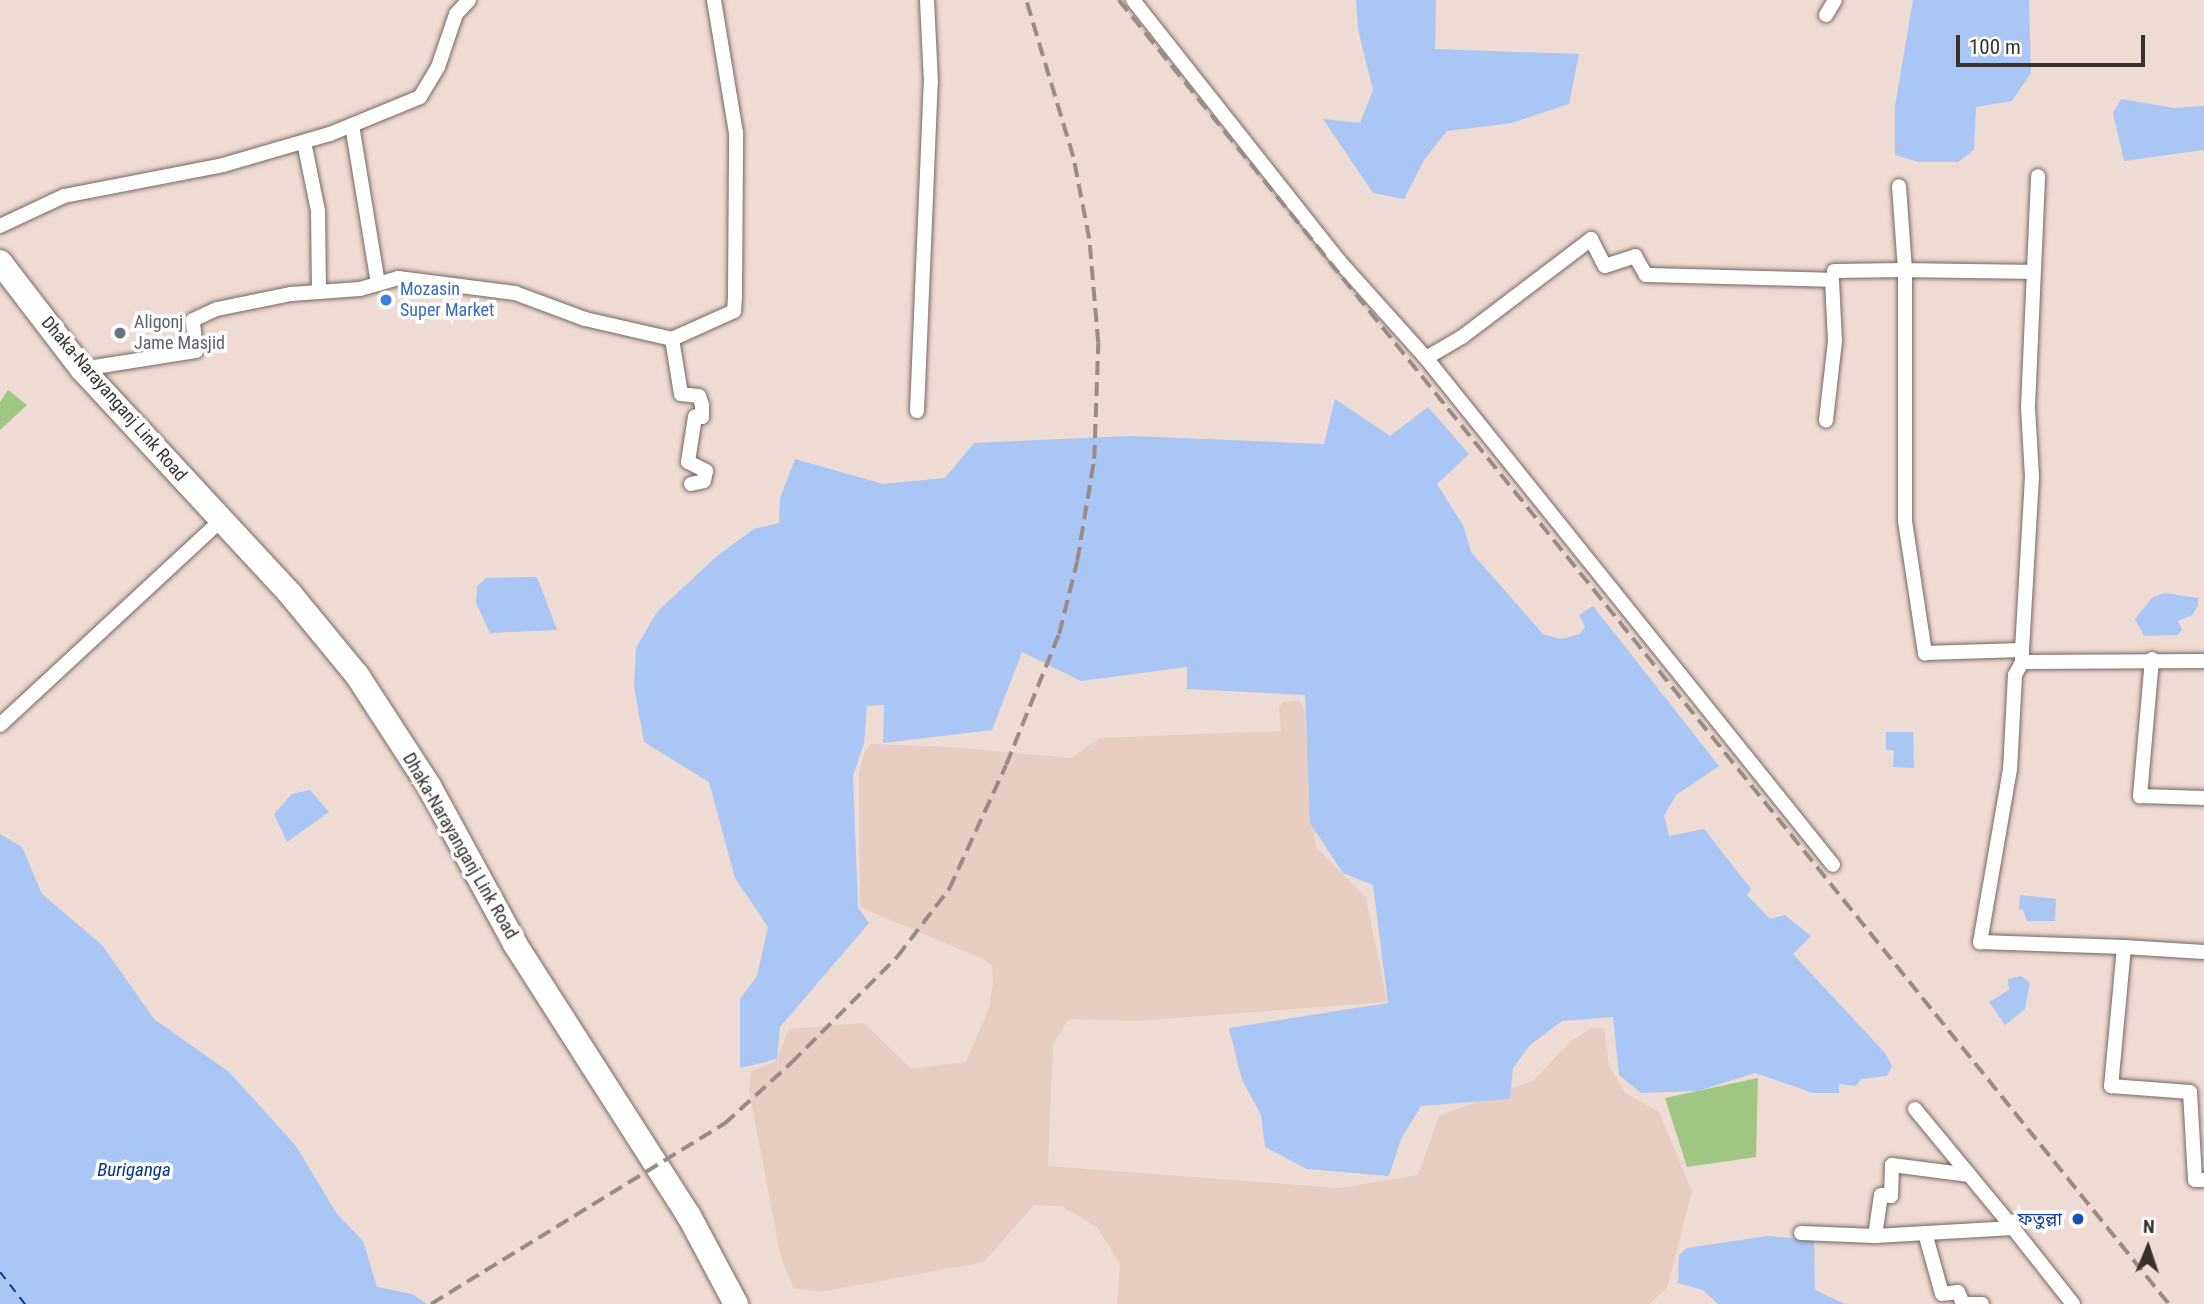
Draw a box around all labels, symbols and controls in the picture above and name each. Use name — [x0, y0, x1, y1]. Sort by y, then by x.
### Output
scale bar — [1959, 21, 2148, 65]
text: 100 m — [1969, 35, 2021, 59]
place label: Mozasin Super Market — [400, 279, 494, 322]
marker: Mozasin Super Market — [378, 292, 394, 308]
street label: Dhaka-Narayanganj Link Road — [37, 312, 191, 486]
place label: Aligonj Jame Masjid — [134, 312, 225, 354]
marker: Aligonj Jame Masjid — [112, 325, 128, 341]
street label: Dhaka-Narayanganj Link Road — [398, 749, 522, 943]
water label: Buriganga — [97, 1159, 171, 1181]
place label: ফতুল্লা — [2018, 1208, 2062, 1230]
marker: ফতুল্লা — [2068, 1209, 2088, 1229]
north arrow — [2113, 1213, 2183, 1283]
text: N — [2143, 1215, 2155, 1238]

